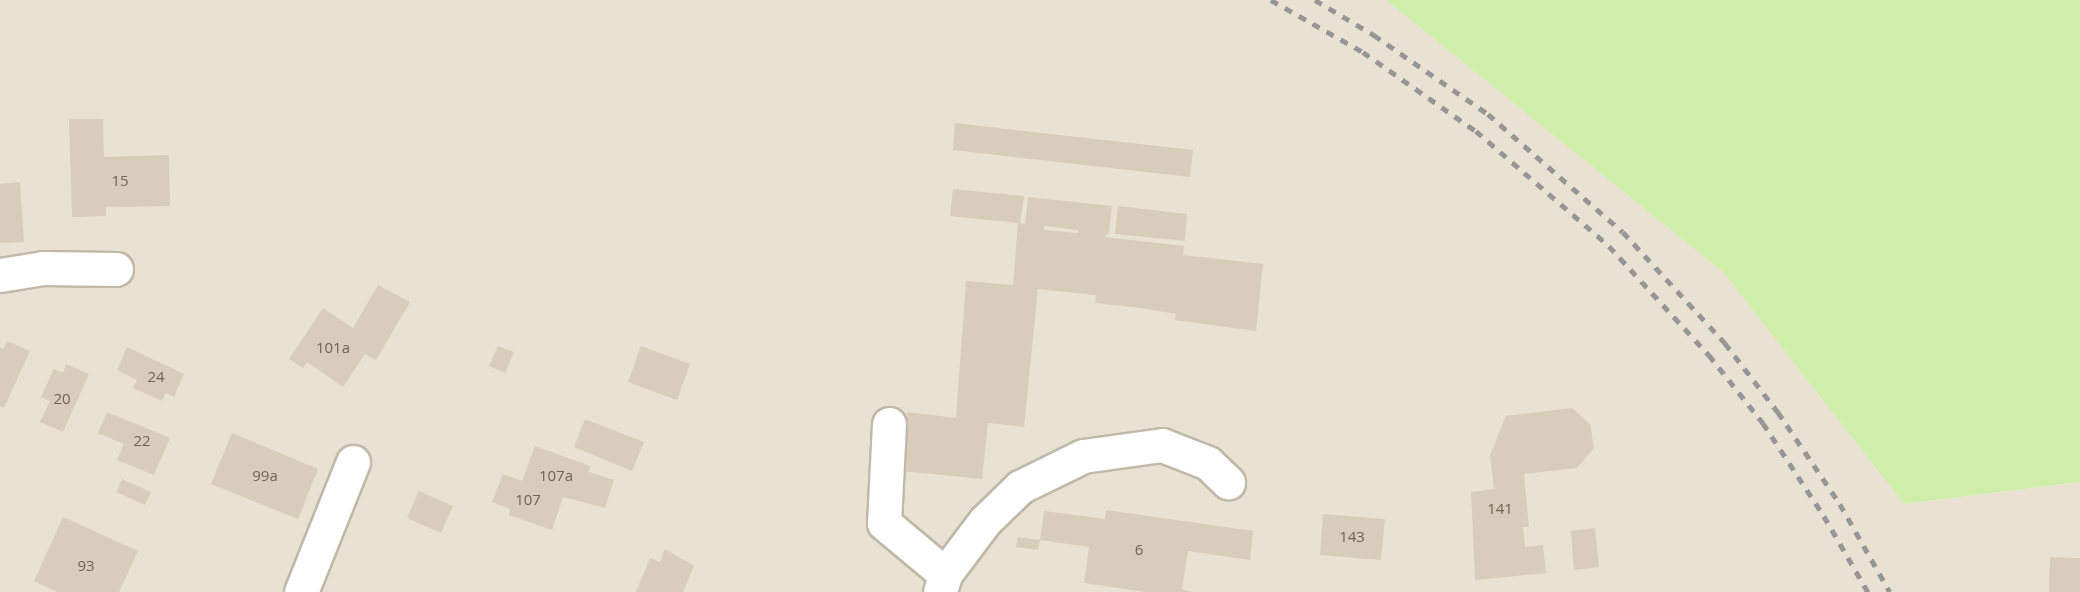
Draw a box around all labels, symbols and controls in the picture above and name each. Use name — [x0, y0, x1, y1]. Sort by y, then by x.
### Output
house number: 15 — [111, 172, 129, 190]
house number: 101a — [316, 339, 350, 357]
house number: 24 — [147, 368, 165, 386]
house number: 20 — [53, 390, 71, 408]
house number: 22 — [133, 432, 151, 450]
house number: 99a — [252, 467, 278, 485]
house number: 107a — [539, 467, 573, 485]
house number: 107 — [515, 491, 541, 509]
house number: 141 — [1487, 500, 1513, 518]
house number: 143 — [1339, 528, 1365, 546]
house number: 6 — [1135, 541, 1143, 559]
house number: 93 — [77, 557, 95, 575]

